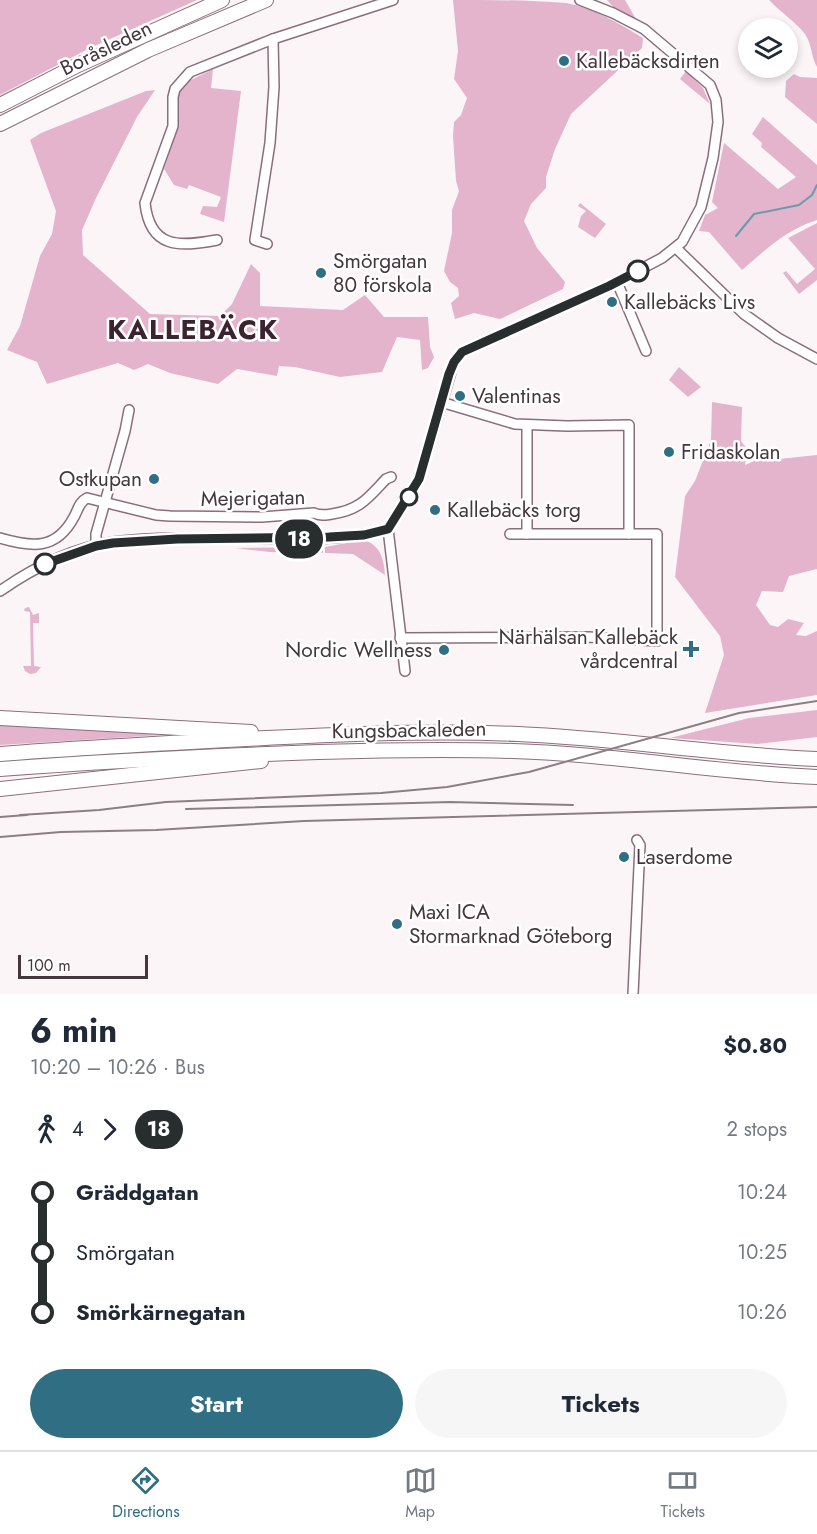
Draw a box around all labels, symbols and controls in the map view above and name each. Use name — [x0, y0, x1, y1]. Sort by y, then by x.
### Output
street label: Boråsleden — [55, 13, 157, 83]
map controls — [738, 18, 798, 78]
button: layers — [738, 18, 798, 78]
place label: Kallebäcksdirten — [576, 46, 720, 76]
marker: Kallebäcksdirten — [557, 54, 571, 68]
place label: Smörgatan 80 förskola — [333, 246, 432, 300]
unlabelled marker — [627, 260, 649, 282]
marker: Smörgatan 80 förskola — [314, 266, 328, 280]
place label: Kallebäcks Livs — [624, 287, 755, 317]
marker: Kallebäcks Livs — [605, 295, 619, 309]
district label: KALLEBÄCK — [107, 310, 279, 349]
place label: Valentinas — [472, 381, 561, 411]
marker: Valentinas — [453, 389, 467, 403]
place label: Fridaskolan — [681, 437, 781, 467]
marker: Fridaskolan — [662, 445, 676, 459]
place label: Ostkupan — [59, 464, 142, 494]
marker: Ostkupan — [147, 472, 161, 486]
street label: Mejerigatan — [200, 482, 306, 514]
unlabelled marker — [400, 488, 418, 506]
place label: Kallebäcks torg — [447, 495, 581, 525]
marker: Kallebäcks torg — [428, 503, 442, 517]
line badge: 18 — [272, 520, 326, 558]
text: 18 — [287, 524, 311, 554]
unlabelled marker — [34, 553, 56, 575]
place label: Närhälsan Kallebäck vårdcentral — [499, 622, 679, 676]
place label: Nordic Wellness — [285, 635, 432, 665]
marker: Närhälsan Kallebäck vårdcentral — [682, 640, 700, 658]
marker: Nordic Wellness — [437, 643, 451, 657]
street label: Kungsbackaleden — [331, 714, 487, 746]
place label: Laserdome — [636, 842, 733, 872]
marker: Laserdome — [617, 850, 631, 864]
place label: Maxi ICA Stormarknad Göteborg — [409, 897, 612, 951]
marker: Maxi ICA Stormarknad Göteborg — [390, 917, 404, 931]
scale bar — [18, 952, 148, 980]
text: 100 m — [27, 954, 71, 977]
text: 6 min — [30, 1007, 117, 1054]
text: $0.80 — [723, 1029, 787, 1061]
text: 10:20 – 10:26 · Bus — [30, 1053, 205, 1082]
icon: walk — [30, 1113, 63, 1146]
icon: forward — [93, 1113, 126, 1146]
text: 18 — [147, 1114, 171, 1144]
text: 4 — [72, 1115, 84, 1144]
text: 2 stops — [726, 1115, 787, 1144]
text: Gräddgatan — [76, 1176, 199, 1208]
text: 10:24 — [737, 1178, 787, 1207]
text: Smörgatan — [76, 1236, 175, 1268]
text: 10:25 — [737, 1238, 787, 1267]
text: Smörkärnegatan — [76, 1296, 246, 1328]
text: 10:26 — [737, 1298, 787, 1327]
button: Start — [30, 1369, 403, 1438]
button: Tickets — [415, 1369, 787, 1438]
tab: Directions — [112, 1464, 180, 1523]
tab: Map — [404, 1464, 437, 1523]
tab: Tickets — [660, 1464, 705, 1523]

